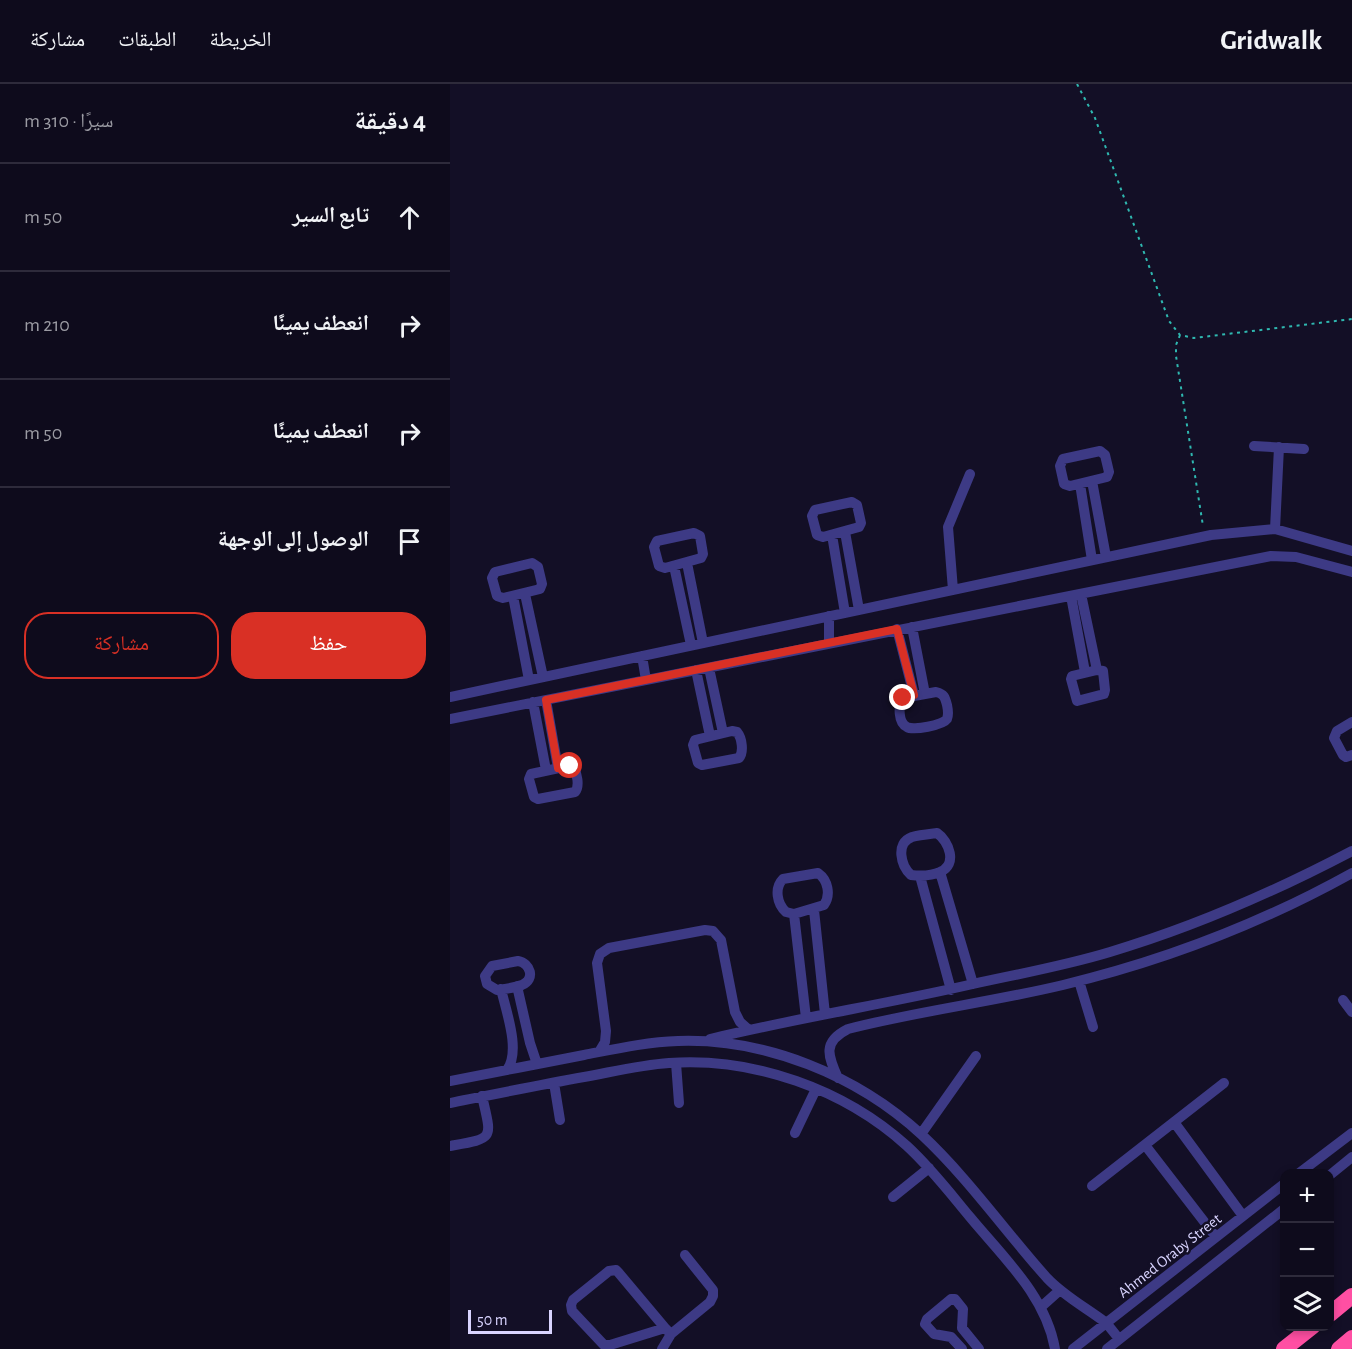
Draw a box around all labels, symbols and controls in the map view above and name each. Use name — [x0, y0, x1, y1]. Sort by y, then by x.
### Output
text: Gridwalk — [1220, 27, 1322, 55]
text: مشاركة — [30, 29, 85, 50]
text: الطبقات — [118, 29, 177, 50]
text: الخريطة — [210, 29, 271, 50]
text: 4 دقيقة — [354, 108, 426, 134]
text: سيرًا · 310 m — [24, 111, 113, 131]
icon: ahead — [393, 201, 426, 234]
text: تابع السير — [292, 204, 369, 226]
text: 50 m — [24, 207, 62, 227]
icon: right — [393, 309, 426, 342]
text: انعطف يمينًا — [272, 312, 369, 334]
text: 210 m — [24, 315, 70, 335]
icon: right — [393, 417, 426, 450]
text: انعطف يمينًا — [272, 420, 369, 442]
text: 50 m — [24, 423, 62, 443]
icon: arrive — [393, 525, 426, 558]
text: الوصول إلى الوجهة — [218, 528, 369, 550]
button: مشاركة — [24, 612, 219, 679]
button: حفظ — [231, 612, 426, 679]
route end — [889, 684, 915, 710]
route start — [556, 752, 582, 778]
map controls — [1280, 1169, 1334, 1331]
button: + — [1280, 1169, 1334, 1223]
street label: Ahmed Oraby Street — [1115, 1211, 1225, 1302]
button: − — [1280, 1223, 1334, 1277]
button: layers — [1280, 1277, 1334, 1331]
scale bar — [468, 1307, 552, 1334]
text: 50 m — [477, 1312, 508, 1328]

